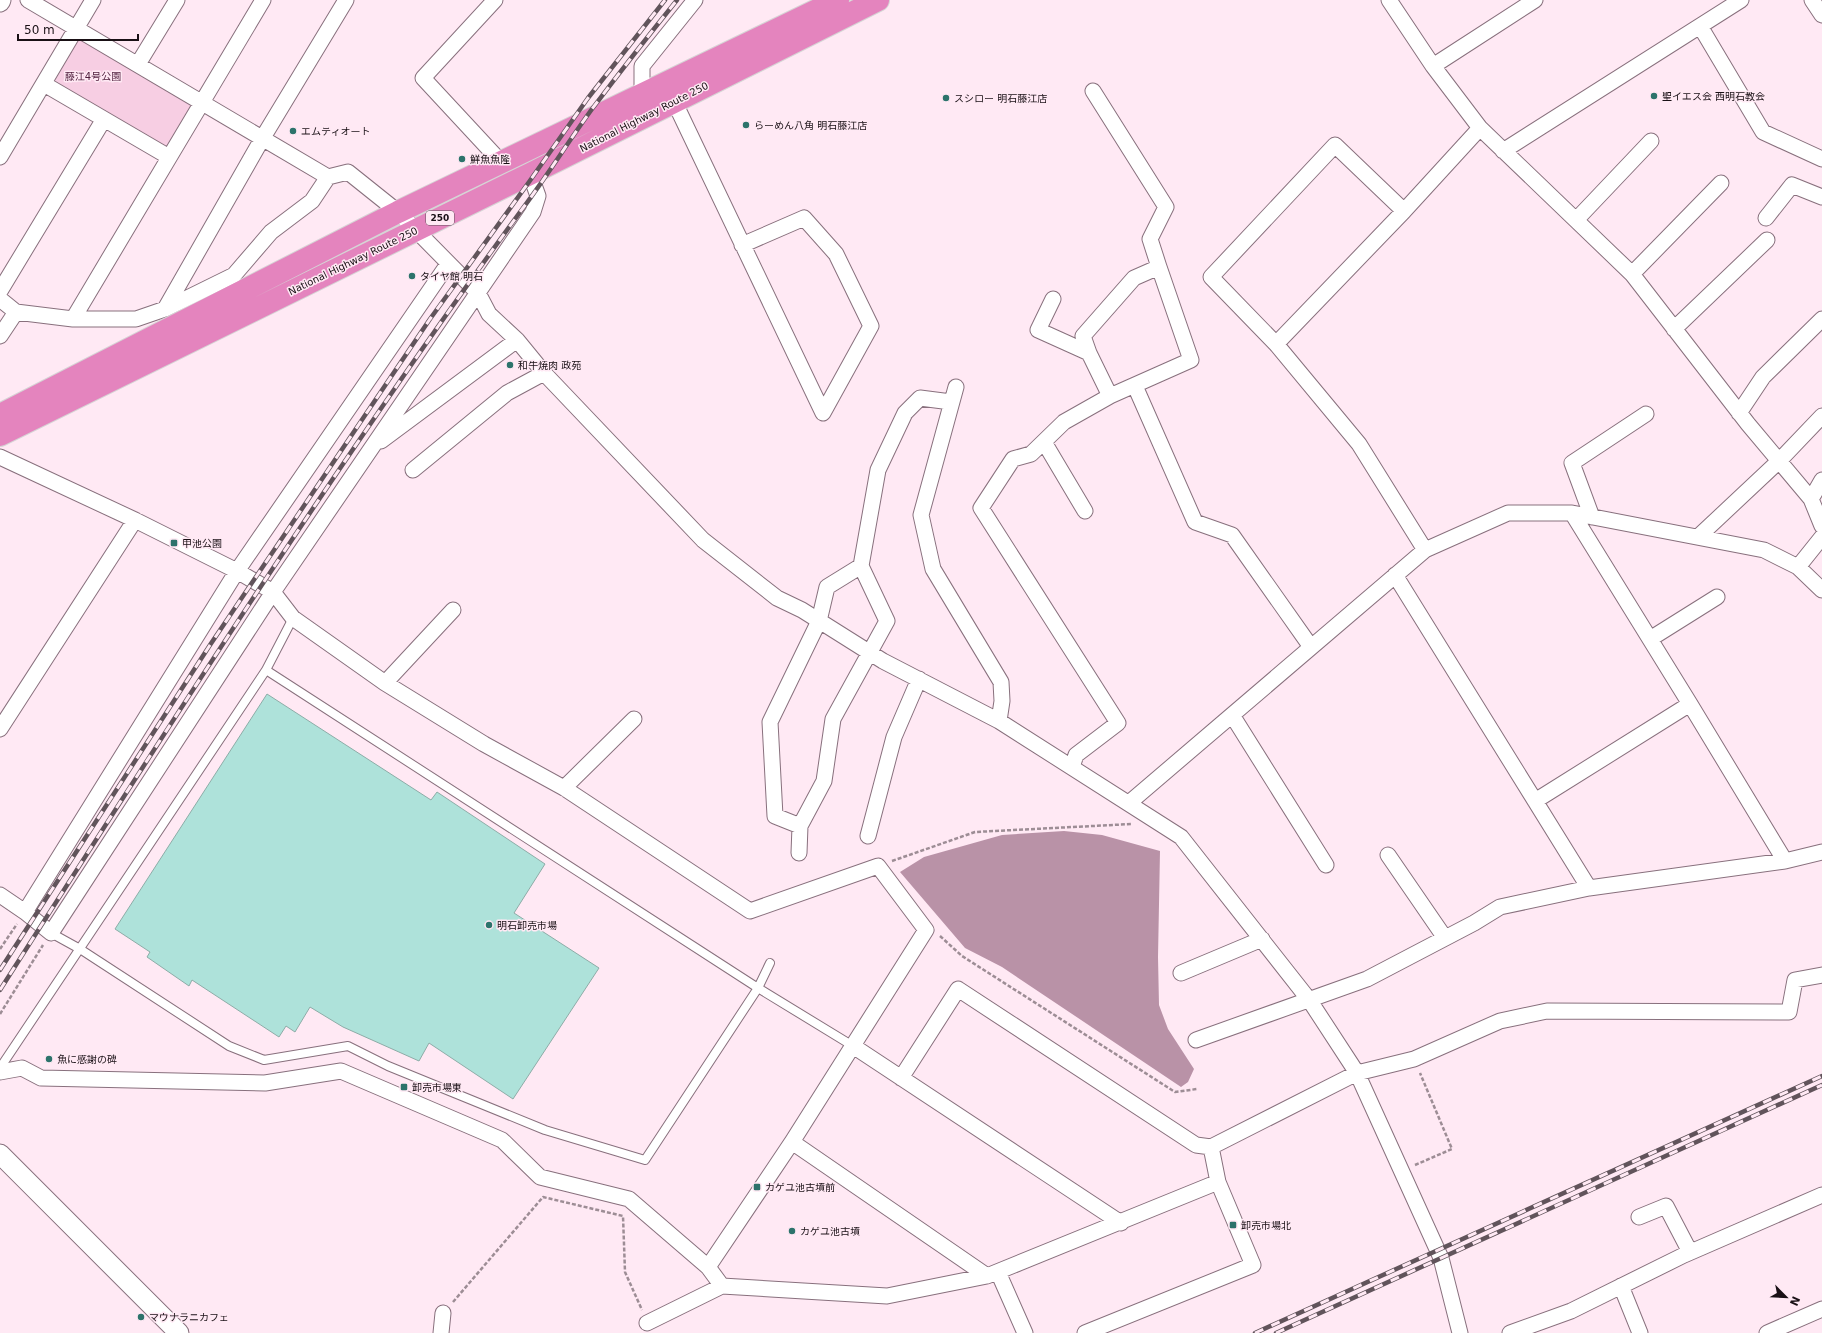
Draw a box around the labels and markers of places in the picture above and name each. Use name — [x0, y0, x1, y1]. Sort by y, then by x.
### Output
marker: 聖イエス会 西明石教会 — [1649, 91, 1659, 101]
place label: 聖イエス会 西明石教会 — [1662, 91, 1765, 102]
marker: スシロー 明石藤江店 — [941, 93, 951, 103]
place label: スシロー 明石藤江店 — [954, 93, 1047, 104]
marker: らーめん八角 明石藤江店 — [741, 120, 751, 130]
place label: らーめん八角 明石藤江店 — [754, 120, 867, 131]
marker: エムティオート — [288, 126, 298, 136]
place label: エムティオート — [301, 126, 370, 137]
marker: 鮮魚魚隆 — [457, 154, 467, 164]
place label: 鮮魚魚隆 — [470, 154, 510, 165]
marker: タイヤ館 明石 — [407, 271, 417, 281]
place label: タイヤ館 明石 — [420, 271, 483, 282]
marker: 和牛焼肉 政苑 — [505, 360, 515, 370]
place label: 和牛焼肉 政苑 — [518, 360, 581, 371]
marker: 甲池公園 — [169, 538, 179, 548]
place label: 甲池公園 — [182, 538, 222, 549]
marker: 明石卸売市場 — [484, 920, 494, 930]
place label: 明石卸売市場 — [497, 920, 557, 931]
marker: 魚に感謝の碑 — [44, 1054, 54, 1064]
place label: 魚に感謝の碑 — [57, 1054, 117, 1065]
marker: 卸売市場東 — [399, 1082, 409, 1092]
place label: 卸売市場東 — [412, 1082, 462, 1093]
marker: カゲユ池古墳前 — [752, 1182, 762, 1192]
place label: カゲユ池古墳前 — [765, 1182, 835, 1193]
marker: 卸売市場北 — [1228, 1220, 1238, 1230]
place label: 卸売市場北 — [1241, 1220, 1291, 1231]
marker: カゲユ池古墳 — [787, 1226, 797, 1236]
place label: カゲユ池古墳 — [800, 1226, 860, 1237]
marker: マウナラニカフェ — [136, 1312, 146, 1322]
place label: マウナラニカフェ — [149, 1312, 229, 1323]

